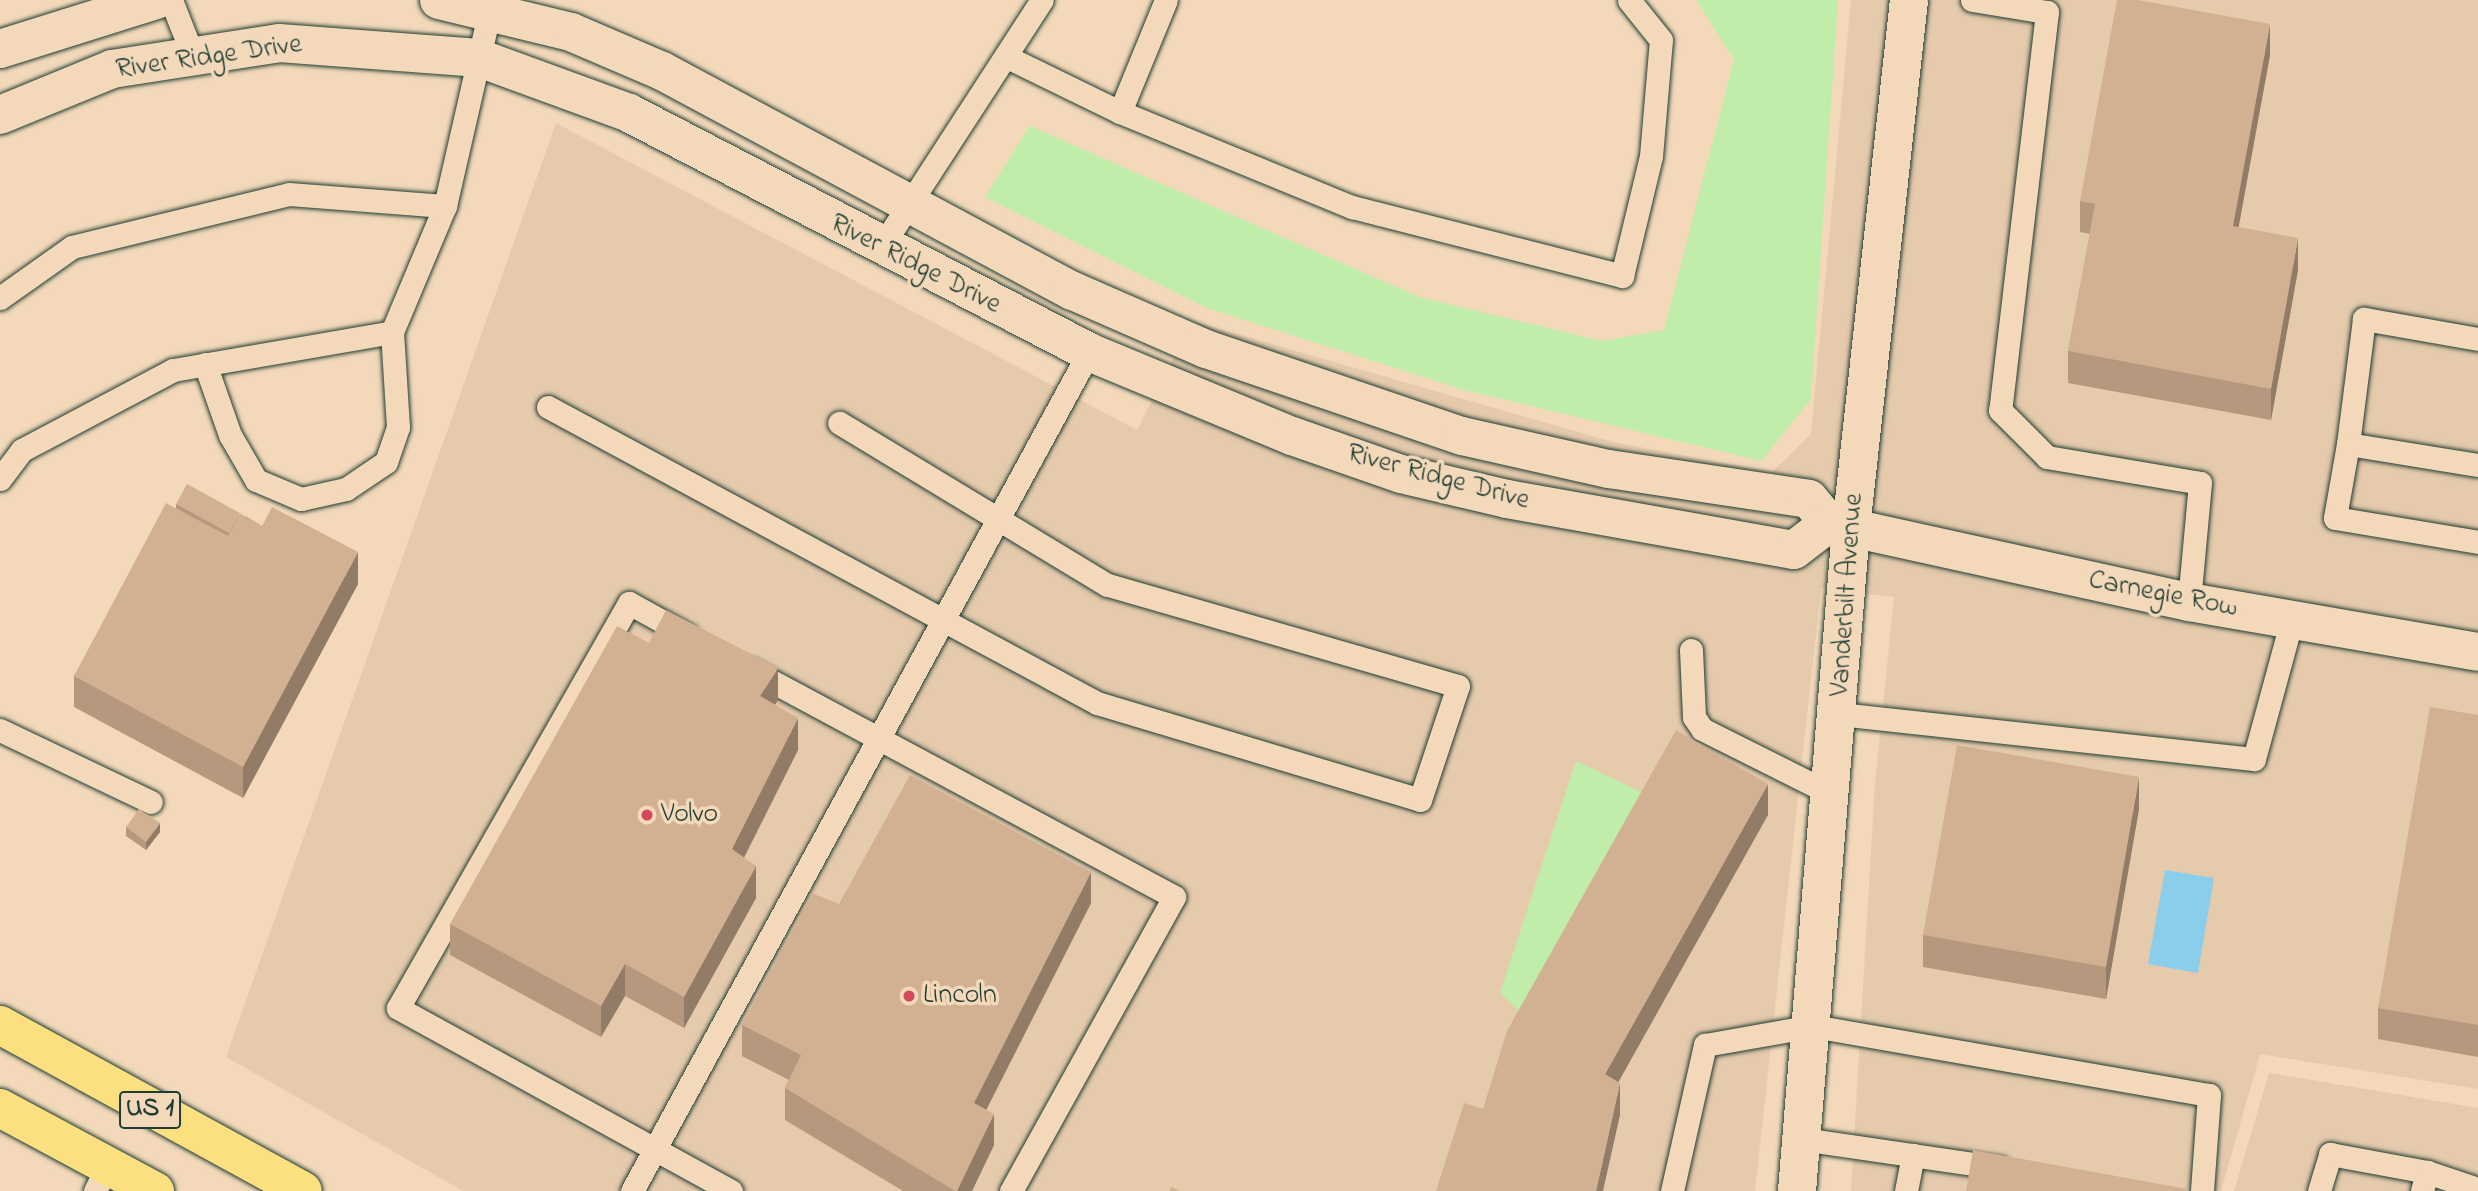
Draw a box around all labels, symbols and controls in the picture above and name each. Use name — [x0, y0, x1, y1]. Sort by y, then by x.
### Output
street label: River Ridge Drive — [114, 28, 304, 88]
street label: River Ridge Drive — [824, 208, 1006, 322]
street label: River Ridge Drive — [1343, 438, 1533, 518]
street label: Vanderbilt Avenue — [1824, 492, 1872, 698]
street label: Carnegie Row — [2086, 564, 2240, 626]
place label: Volvo — [661, 798, 718, 832]
marker: Volvo — [639, 807, 655, 823]
place label: Lincoln — [923, 979, 997, 1013]
marker: Lincoln — [901, 988, 917, 1004]
road number: US 1 — [118, 1088, 182, 1133]

